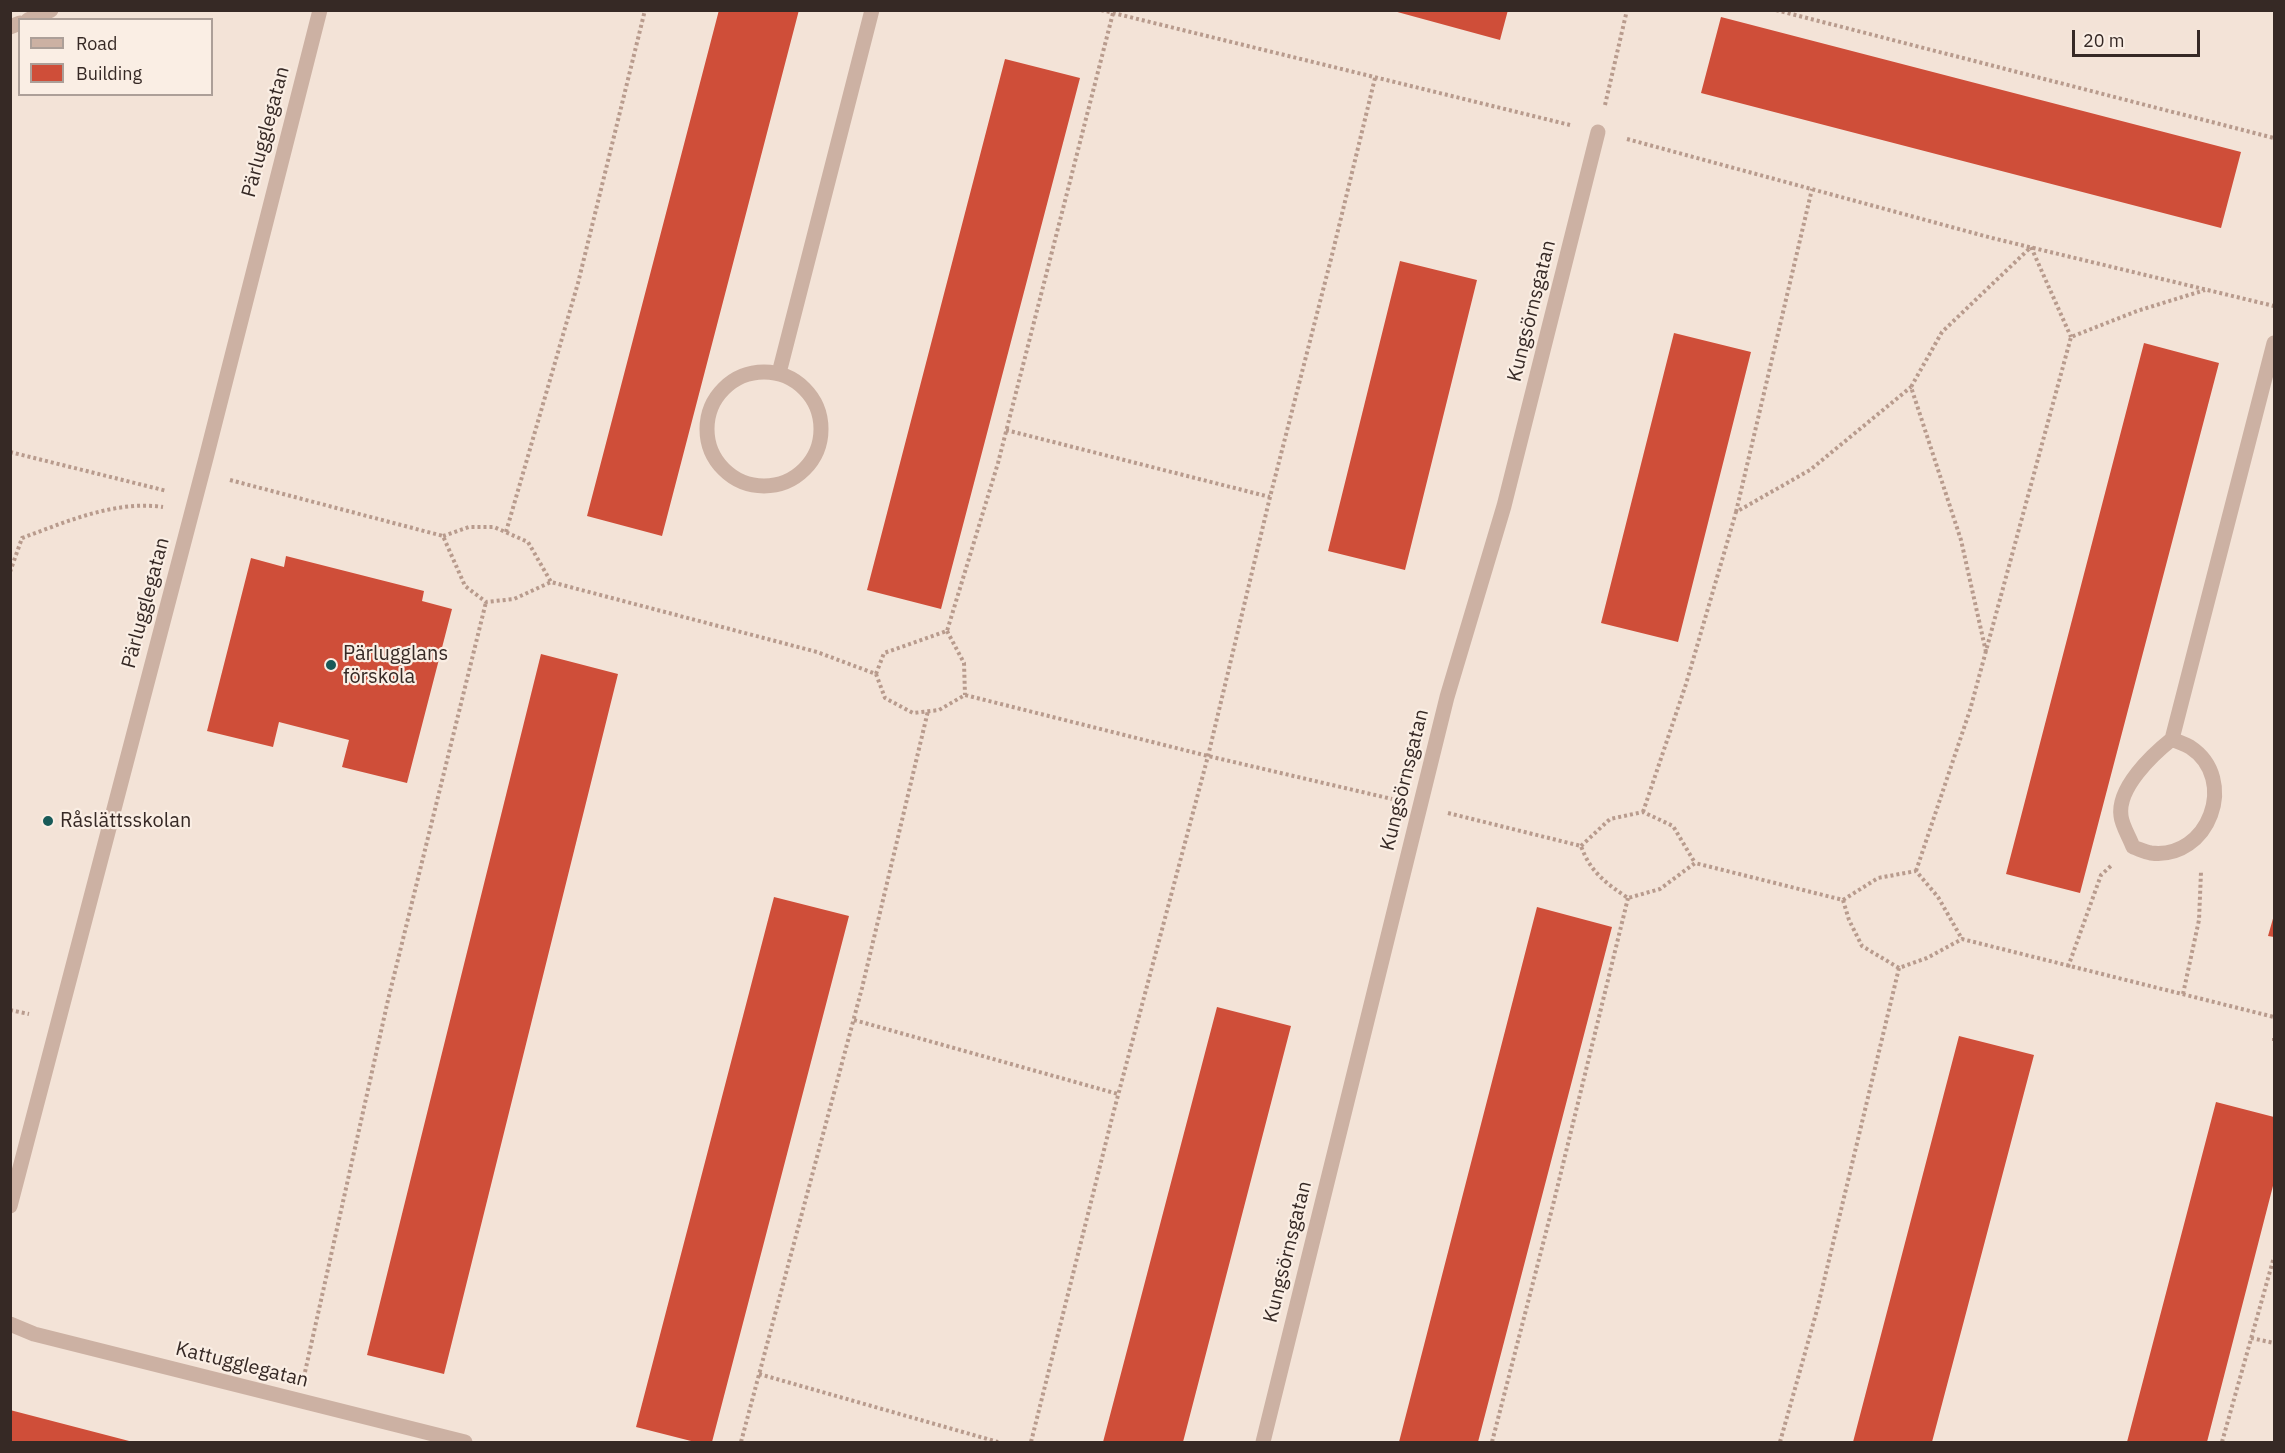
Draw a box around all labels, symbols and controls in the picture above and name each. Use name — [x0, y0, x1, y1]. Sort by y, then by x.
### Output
legend — [18, 18, 213, 96]
scale bar — [2075, 18, 2202, 56]
text: 20 m — [2083, 29, 2125, 52]
text: Road — [76, 32, 117, 55]
text: Building — [76, 62, 142, 85]
street label: Pärlugglegatan — [237, 64, 295, 200]
street label: Kungsörnsgatan — [1503, 238, 1561, 384]
street label: Pärlugglegatan — [117, 535, 175, 671]
place label: Pärlugglans förskola — [343, 642, 448, 689]
marker: Pärlugglans förskola — [324, 658, 338, 672]
street label: Kungsörnsgatan — [1376, 707, 1434, 853]
place label: Råslättsskolan — [60, 809, 191, 833]
marker: Råslättsskolan — [41, 814, 55, 828]
street label: Kungsörnsgatan — [1259, 1179, 1317, 1325]
street label: Kattugglegatan — [173, 1337, 311, 1393]

